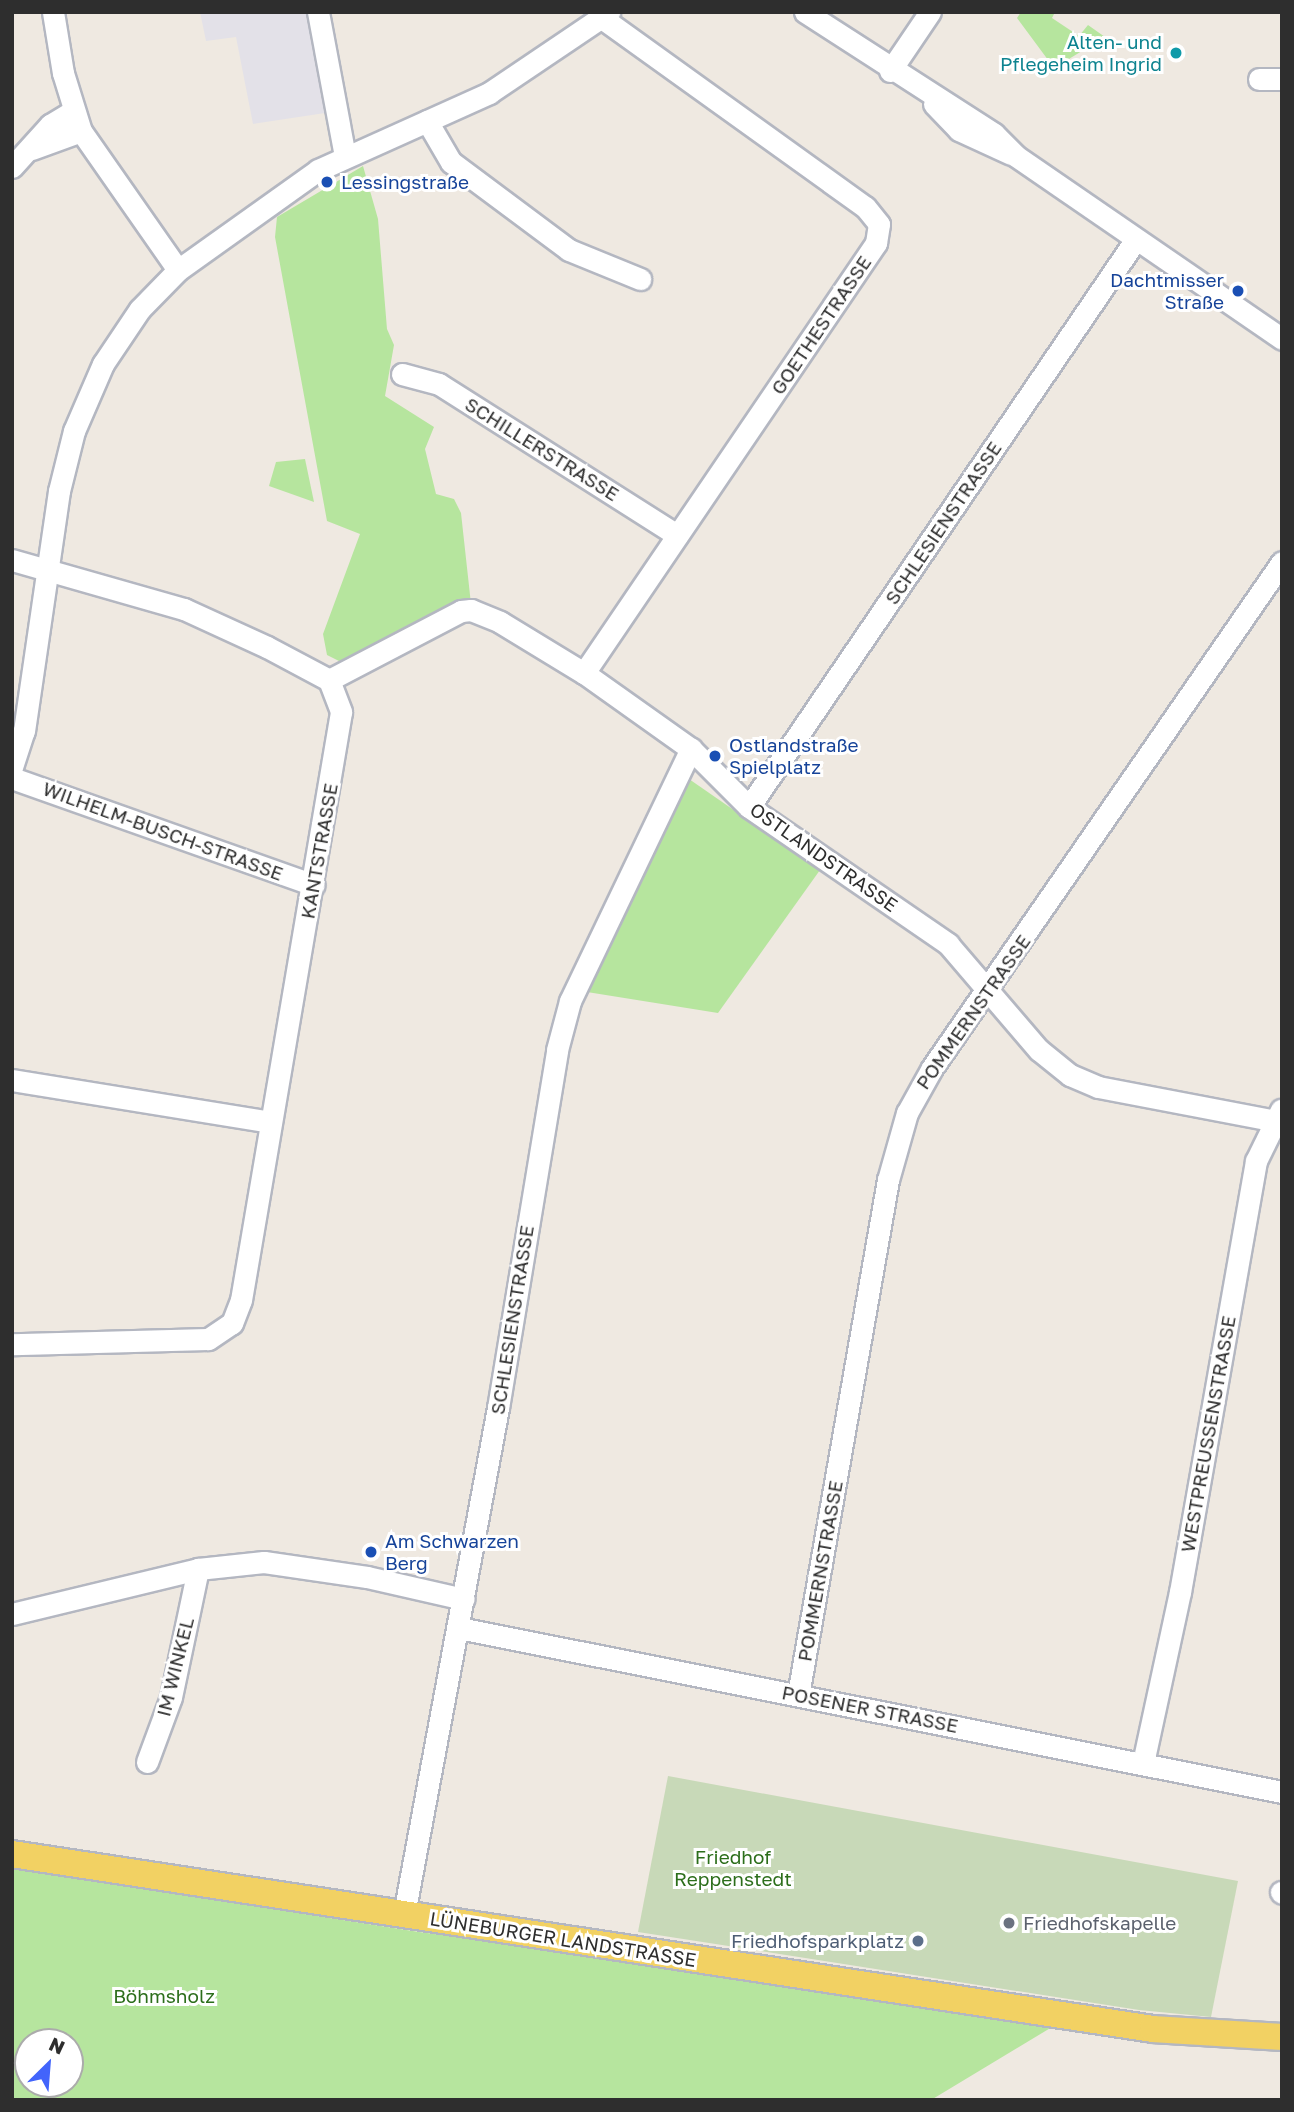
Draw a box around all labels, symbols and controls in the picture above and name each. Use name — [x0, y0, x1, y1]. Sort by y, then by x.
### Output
place label: Alten- und Pflegeheim Ingrid — [1000, 31, 1162, 75]
marker: Alten- und Pflegeheim Ingrid — [1168, 45, 1184, 61]
place label: Lessingstraße — [341, 171, 469, 193]
marker: Lessingstraße — [319, 174, 335, 190]
street label: GOETHESTRASSE — [766, 251, 876, 399]
place label: Dachtmisser Straße — [1110, 269, 1224, 313]
marker: Dachtmisser Straße — [1230, 283, 1246, 299]
street label: SCHILLERSTRASSE — [461, 392, 623, 506]
street label: SCHLESIENSTRASSE — [880, 437, 1006, 609]
place label: Ostlandstraße Spielplatz — [729, 734, 859, 778]
marker: Ostlandstraße Spielplatz — [707, 748, 723, 764]
street label: WILHELM-BUSCH-STRASSE — [40, 777, 286, 885]
street label: KANTSTRASSE — [296, 781, 342, 921]
street label: OSTLANDSTRASSE — [746, 798, 902, 916]
street label: POMMERNSTRASSE — [911, 930, 1035, 1094]
street label: SCHLESIENSTRASSE — [486, 1224, 538, 1416]
street label: WESTPREUSSENSTRASSE — [1176, 1314, 1240, 1554]
street label: POMMERNSTRASSE — [793, 1479, 847, 1663]
place label: Am Schwarzen Berg — [385, 1530, 519, 1574]
marker: Am Schwarzen Berg — [363, 1544, 379, 1560]
street label: IM WINKEL — [152, 1615, 198, 1719]
street label: POSENER STRASSE — [780, 1681, 960, 1737]
park label: Friedhof Reppenstedt — [674, 1846, 792, 1890]
street label: LÜNEBURGER LANDSTRASSE — [428, 1907, 698, 1971]
place label: Friedhofskapelle — [1023, 1912, 1176, 1934]
marker: Friedhofskapelle — [1001, 1915, 1017, 1931]
place label: Friedhofsparkplatz — [731, 1930, 904, 1952]
marker: Friedhofsparkplatz — [910, 1933, 926, 1949]
park label: Böhmsholz — [113, 1985, 215, 2007]
north arrow — [14, 2028, 84, 2098]
text: N — [46, 2032, 69, 2059]

